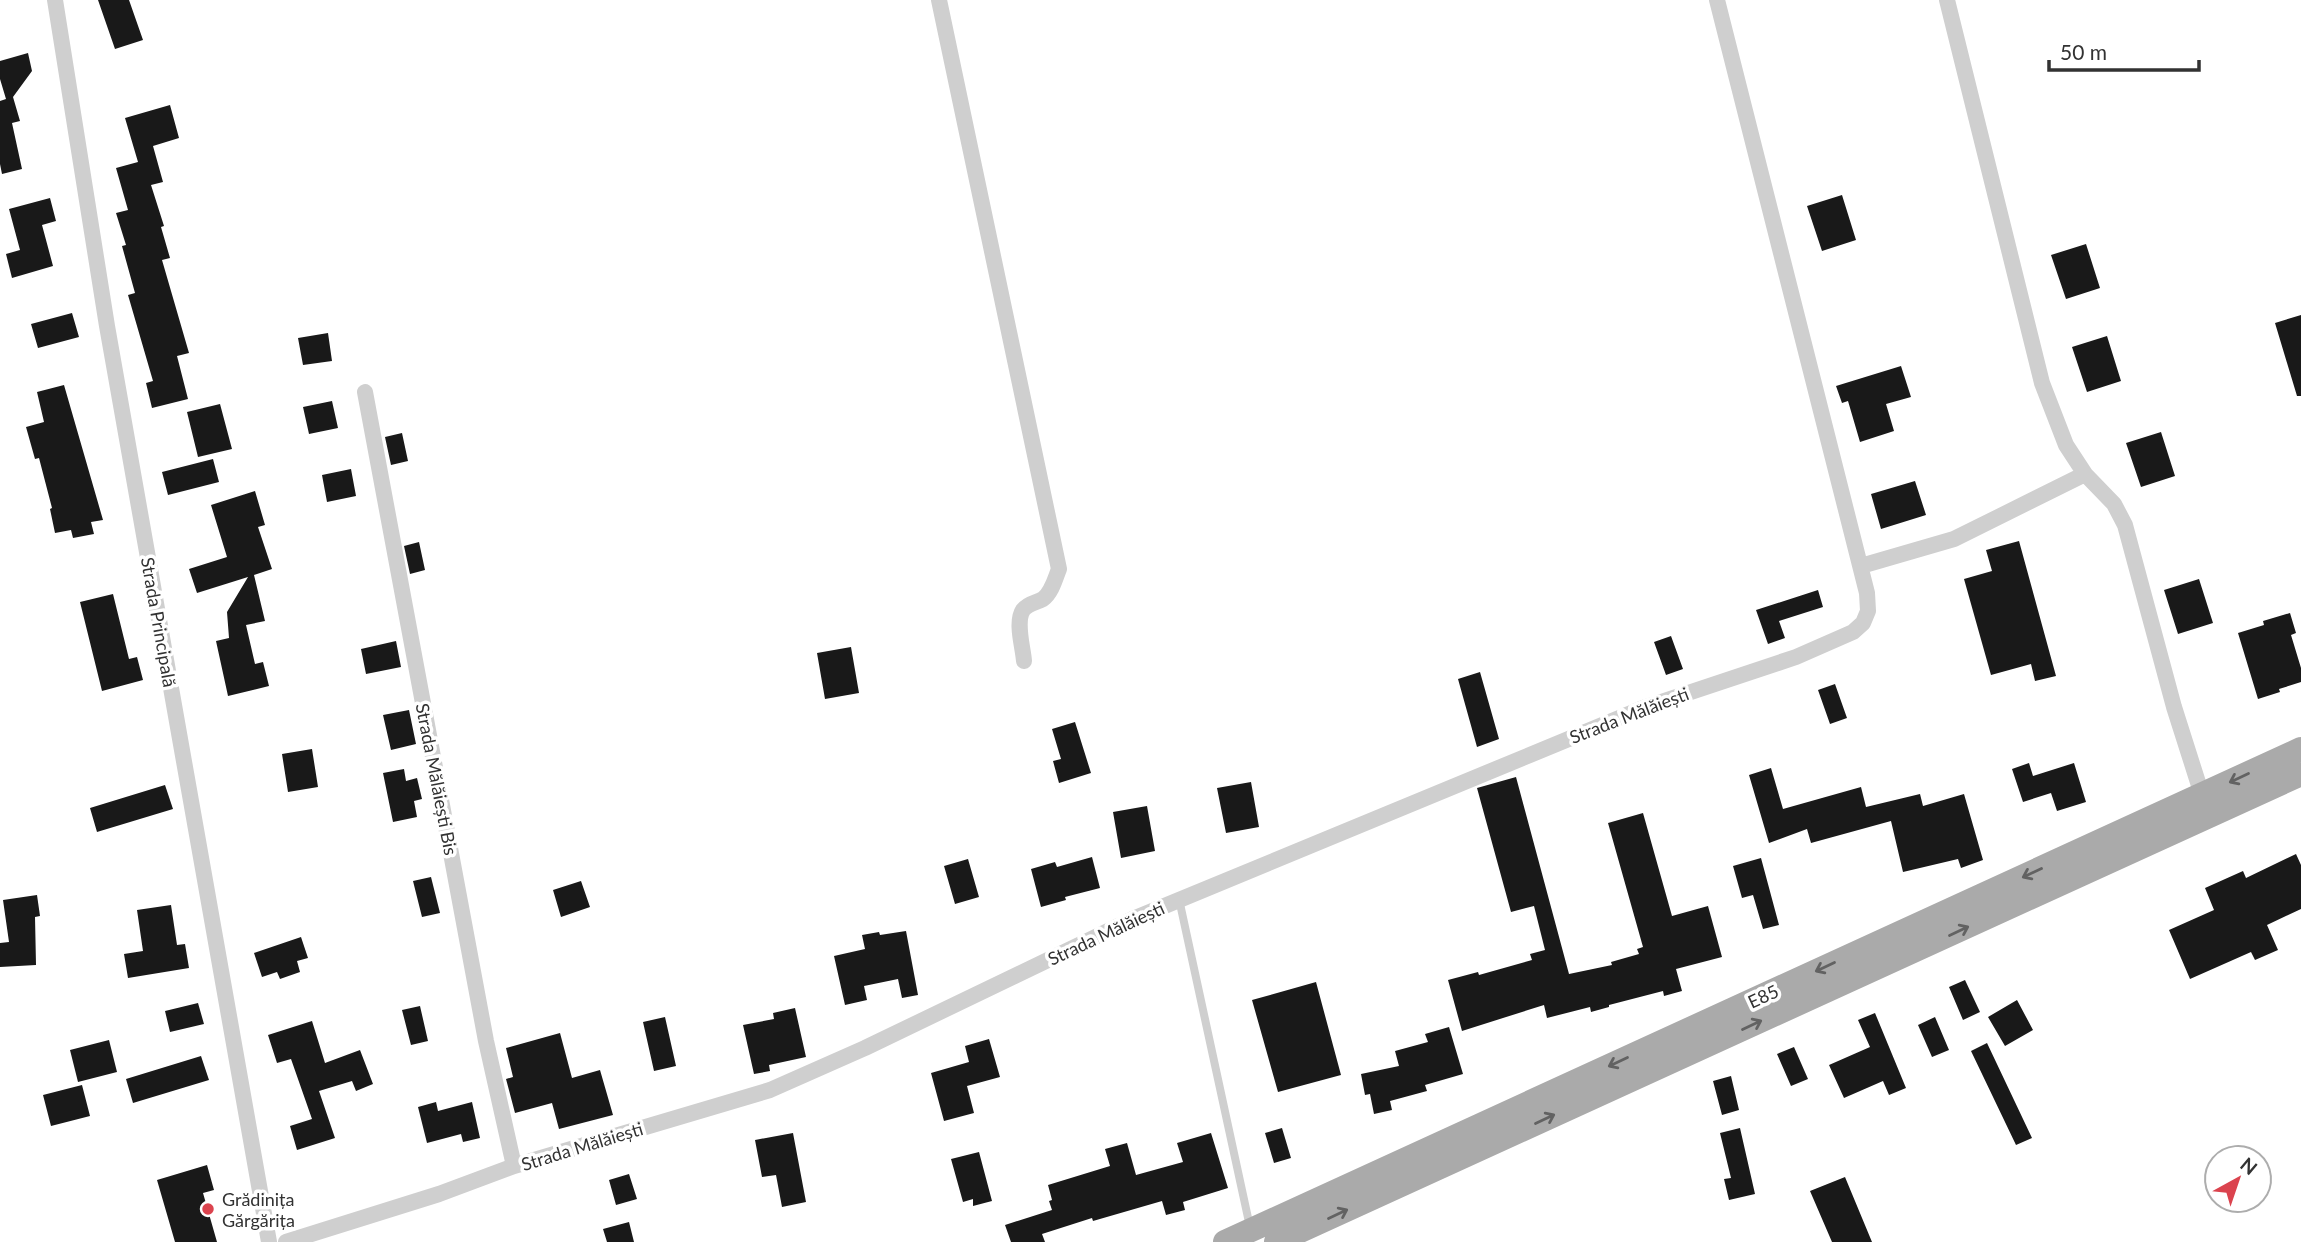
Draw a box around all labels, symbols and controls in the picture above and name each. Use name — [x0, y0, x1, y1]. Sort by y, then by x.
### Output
scale bar — [2049, 28, 2200, 72]
text: 50 m — [2060, 39, 2107, 64]
street label: Strada Principală — [137, 555, 181, 689]
street label: Strada Mălăiești — [1566, 682, 1692, 748]
street label: Strada Mălăiești Bis — [411, 701, 463, 857]
one-way arrow — [2229, 772, 2250, 785]
one-way arrow — [2022, 867, 2043, 880]
street label: Strada Mălăiești — [1044, 896, 1168, 970]
one-way arrow — [1948, 923, 1969, 937]
one-way arrow — [1815, 961, 1836, 974]
street label: E85 — [1744, 979, 1782, 1013]
one-way arrow — [1741, 1018, 1762, 1031]
one-way arrow — [1608, 1056, 1630, 1069]
one-way arrow — [1534, 1112, 1555, 1125]
street label: Strada Mălăiești — [518, 1117, 646, 1175]
north arrow — [2203, 1144, 2273, 1214]
text: N — [2236, 1152, 2262, 1179]
place label: Grădinița Gărgărița — [222, 1188, 295, 1231]
marker: Grădinița Gărgărița — [200, 1201, 216, 1217]
one-way arrow — [1327, 1207, 1348, 1220]

